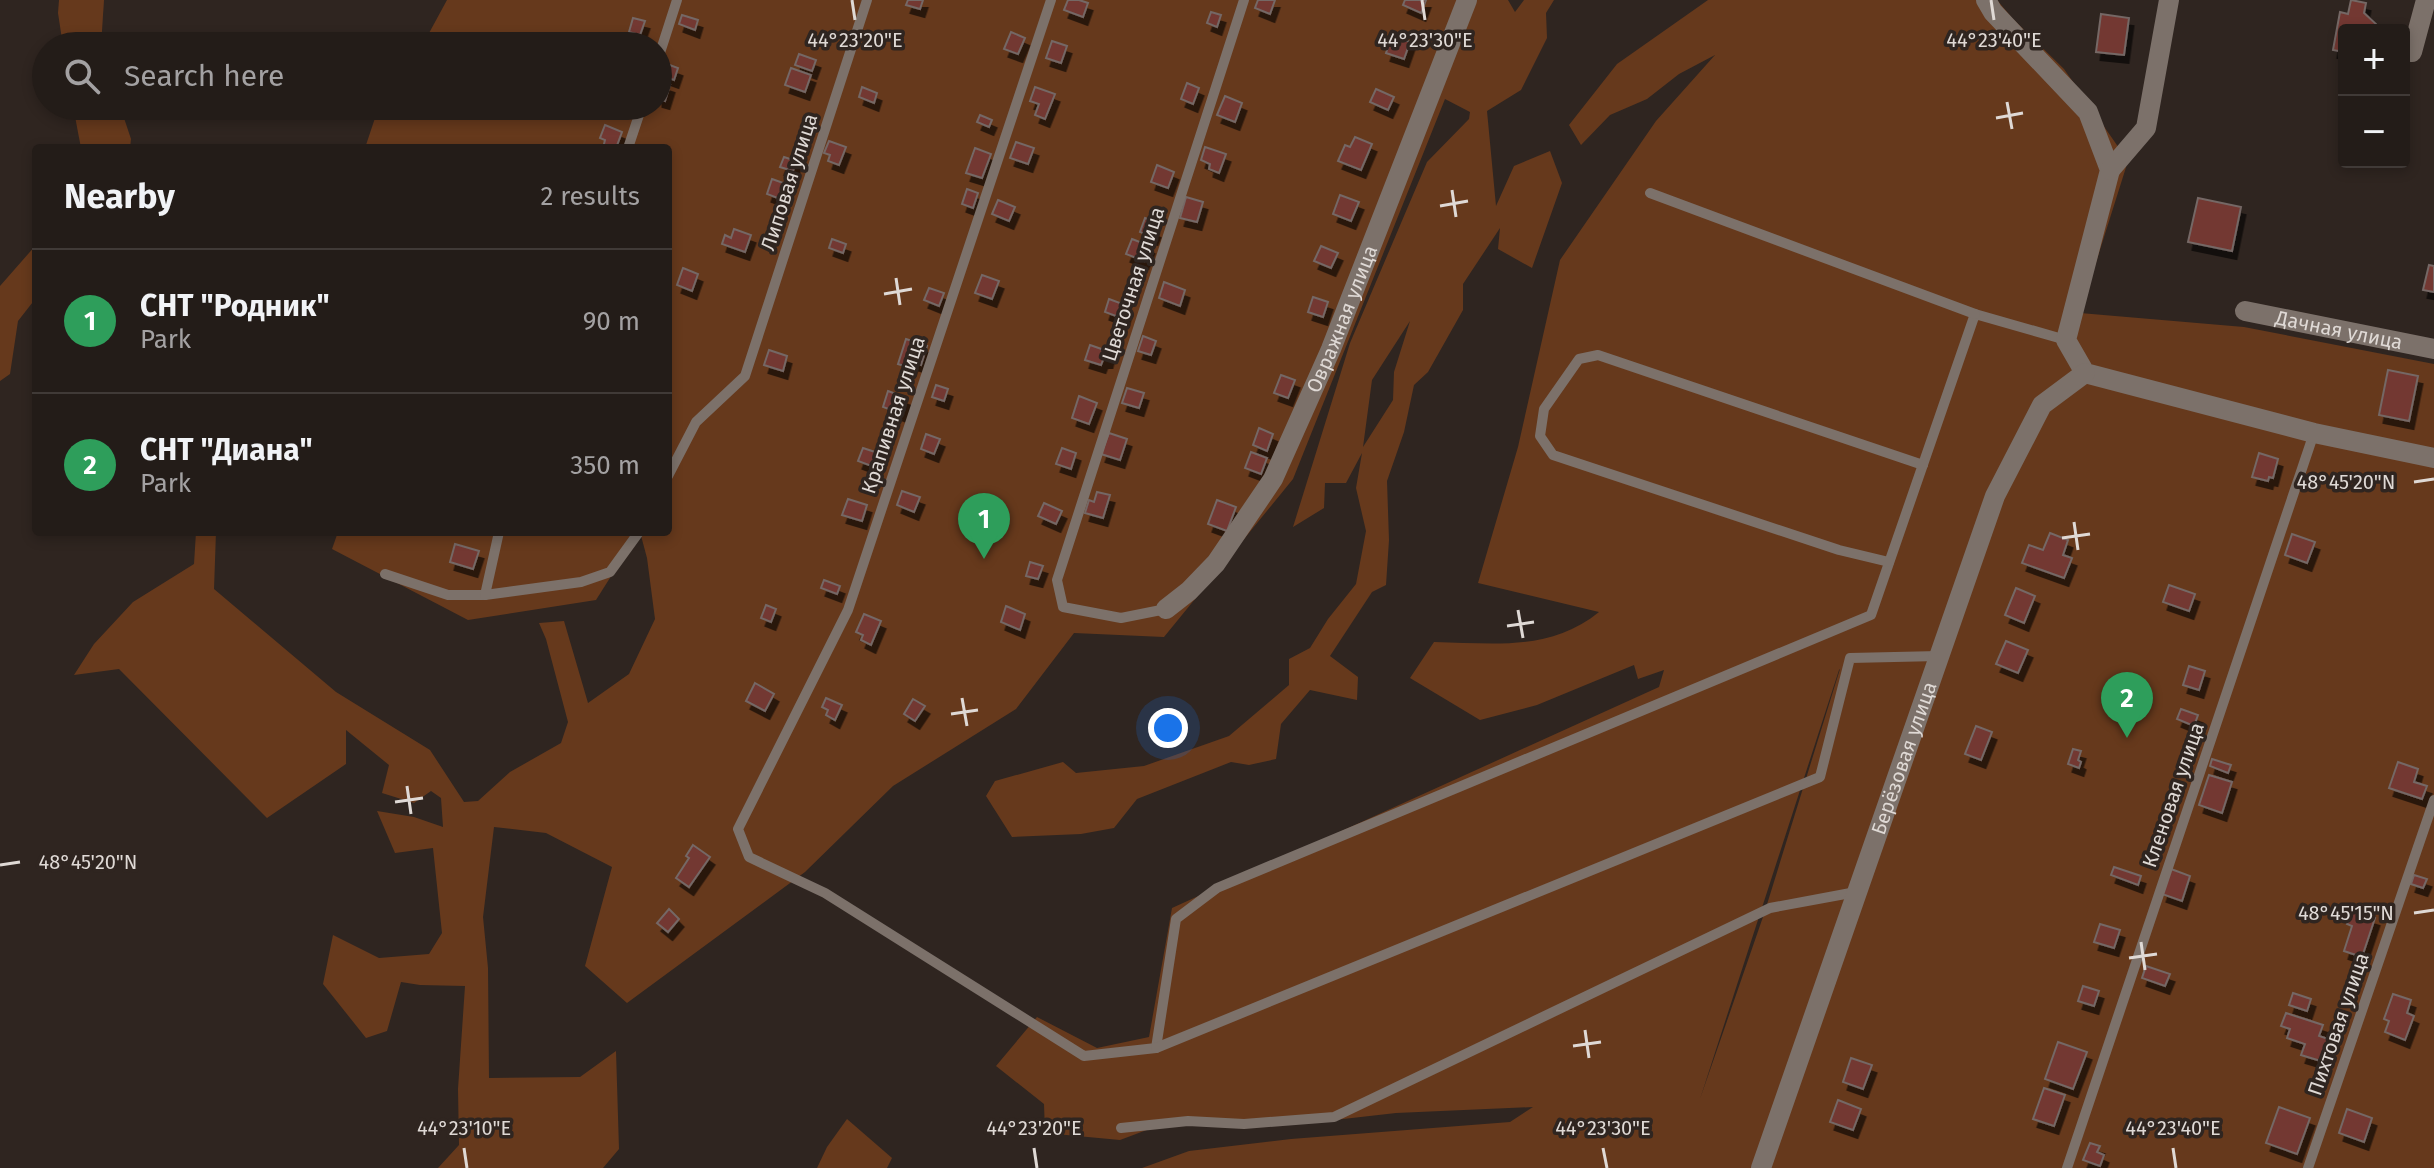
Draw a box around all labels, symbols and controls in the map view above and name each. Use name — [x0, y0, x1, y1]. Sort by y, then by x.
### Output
map controls — [2338, 24, 2410, 168]
button: + — [2338, 24, 2410, 96]
text: 44°23'20"E — [807, 28, 903, 52]
text: 44°23'30"E — [1377, 28, 1473, 52]
text: 44°23'40"E — [1946, 28, 2042, 52]
search box — [32, 32, 672, 120]
icon: search — [60, 54, 104, 98]
text: Search here — [124, 58, 284, 94]
button: − — [2338, 96, 2410, 168]
street label: Липовая улица — [756, 110, 822, 254]
text: Nearby — [64, 176, 175, 217]
text: 2 results — [540, 181, 640, 212]
street label: Цветочная улица — [1097, 204, 1169, 364]
street label: Овражная улица — [1301, 242, 1382, 396]
text: СНТ "Родник" — [140, 288, 330, 324]
street label: Дачная улица — [2273, 305, 2405, 354]
text: 1 — [84, 306, 96, 337]
text: 90 m — [583, 306, 640, 337]
text: Park — [140, 324, 191, 355]
street label: Крапивная улица — [856, 333, 930, 497]
text: СНТ "Диана" — [140, 432, 313, 468]
text: 2 — [83, 450, 97, 481]
text: 350 m — [570, 450, 640, 481]
text: Park — [140, 468, 191, 499]
text: 48°45'20"N — [2297, 470, 2395, 494]
pin: 1 — [958, 493, 1010, 559]
pin: 2 — [2101, 672, 2153, 738]
street label: Берёзовая улица — [1866, 678, 1941, 838]
your location — [1148, 708, 1188, 748]
street label: Кленовая улица — [2137, 719, 2209, 871]
text: 48°45'20"N — [39, 850, 137, 874]
text: 48°45'15"N — [2298, 901, 2394, 925]
street label: Пихтовая улица — [2302, 949, 2374, 1099]
text: 44°23'10"E — [417, 1116, 511, 1140]
text: 44°23'20"E — [986, 1116, 1082, 1140]
text: 44°23'30"E — [1555, 1116, 1651, 1140]
text: 44°23'40"E — [2125, 1116, 2221, 1140]

